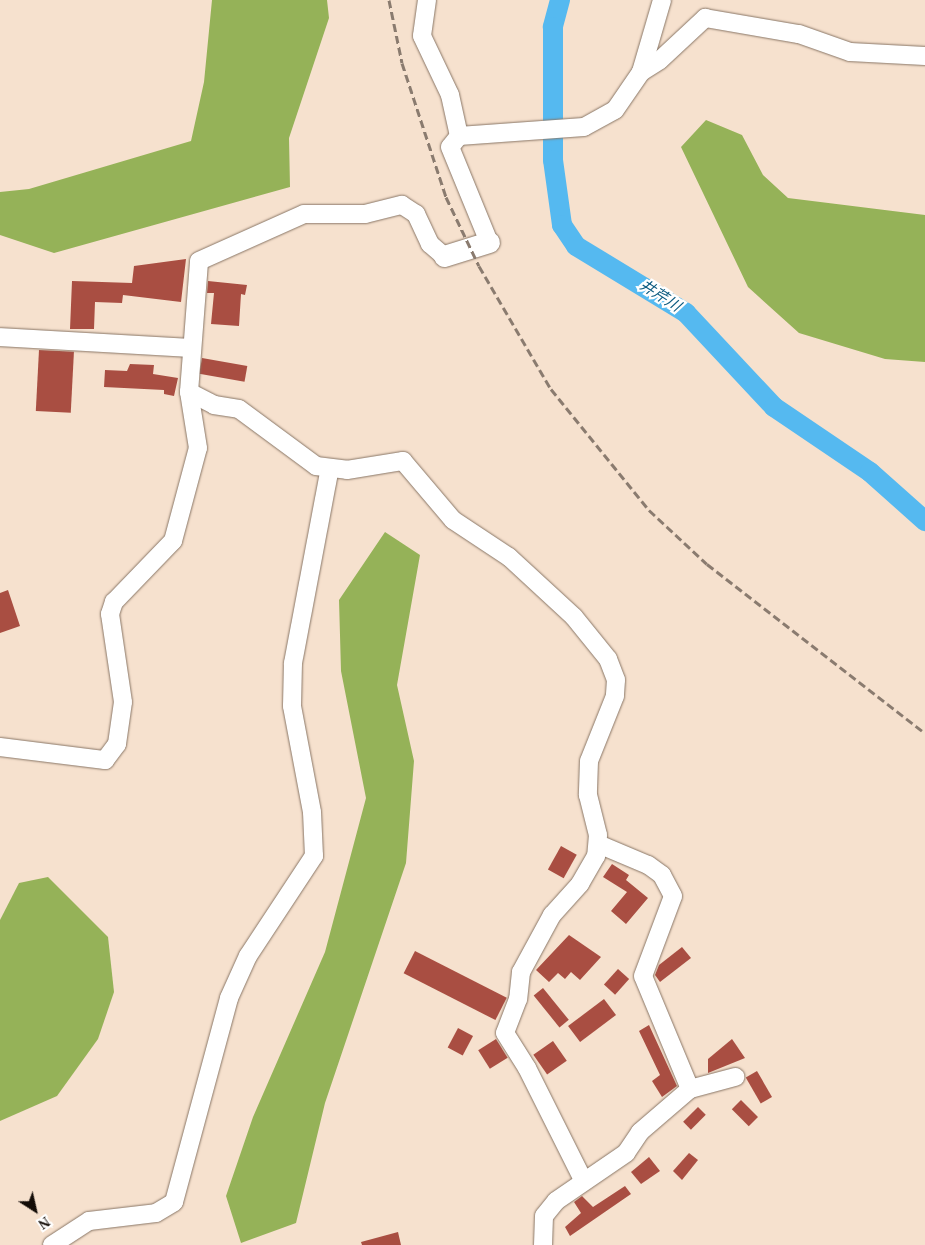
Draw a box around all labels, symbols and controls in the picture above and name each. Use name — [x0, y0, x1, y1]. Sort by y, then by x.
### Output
water label: 井芹川 — [636, 276, 684, 316]
north arrow — [10, 1185, 60, 1235]
text: N — [35, 1214, 52, 1232]

